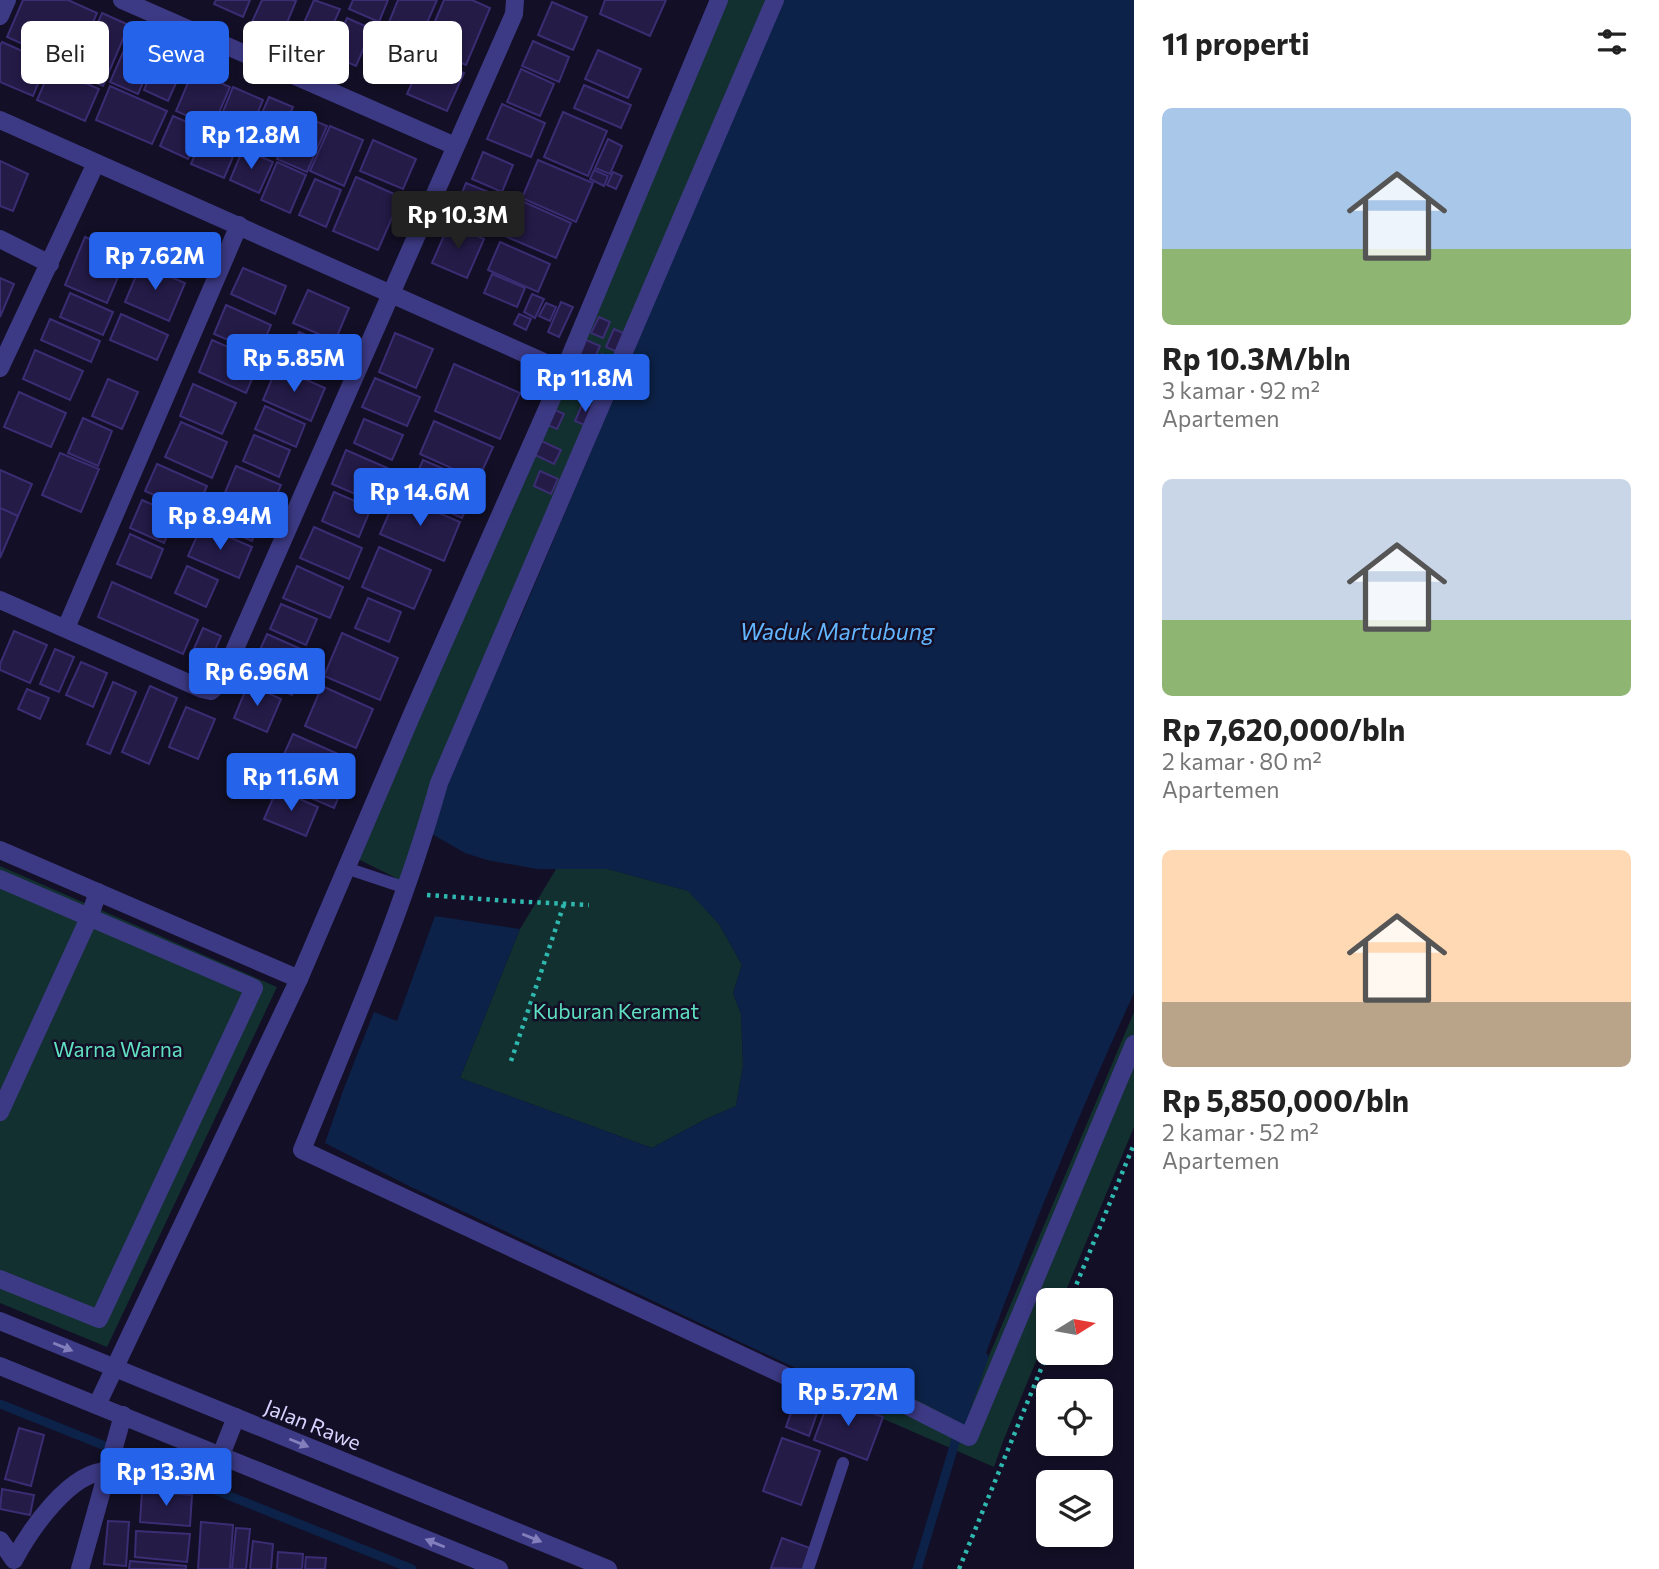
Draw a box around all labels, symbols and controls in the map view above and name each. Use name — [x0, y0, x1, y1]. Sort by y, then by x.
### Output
chip: Beli — [21, 21, 109, 84]
chip: Sewa — [123, 21, 229, 84]
chip: Filter — [243, 21, 349, 84]
chip: Baru — [363, 21, 462, 84]
icon: filters — [1593, 23, 1631, 61]
text: 11 properti — [1162, 24, 1310, 61]
pin: Rp 12.8M — [179, 111, 323, 171]
text: Rp 12.8M — [201, 120, 301, 148]
icon: home — [1334, 153, 1460, 279]
pin: Rp 10.3M — [386, 191, 530, 251]
text: Rp 10.3M — [408, 200, 508, 228]
pin: Rp 7.62M — [83, 232, 227, 292]
text: Rp 7.62M — [105, 241, 205, 269]
pin: Rp 5.85M — [222, 334, 366, 394]
text: Rp 10.3M/bln — [1162, 339, 1351, 376]
text: Rp 5.85M — [243, 343, 345, 371]
pin: Rp 11.8M — [513, 354, 657, 414]
text: Rp 11.8M — [537, 363, 633, 391]
text: 3 kamar · 92 m² — [1162, 376, 1320, 404]
text: Apartemen — [1162, 404, 1279, 432]
pin: Rp 14.6M — [348, 468, 492, 528]
text: Rp 14.6M — [370, 477, 470, 505]
pin: Rp 8.94M — [148, 492, 292, 552]
text: Rp 8.94M — [168, 501, 272, 529]
icon: home — [1334, 524, 1460, 650]
water label: Waduk Martubung — [740, 617, 936, 645]
pin: Rp 6.96M — [185, 648, 329, 708]
text: Rp 6.96M — [205, 657, 309, 685]
text: Rp 7,620,000/bln — [1162, 710, 1405, 747]
text: 2 kamar · 80 m² — [1162, 747, 1322, 775]
pin: Rp 11.6M — [219, 754, 363, 813]
text: Rp 11.6M — [243, 762, 339, 790]
text: Apartemen — [1162, 775, 1279, 803]
icon: home — [1334, 895, 1460, 1021]
park label: Kuburan Keramat — [533, 998, 699, 1023]
park label: Warna Warna — [53, 1036, 183, 1061]
text: Rp 5,850,000/bln — [1162, 1081, 1409, 1118]
text: 2 kamar · 52 m² — [1162, 1118, 1319, 1146]
text: Apartemen — [1162, 1146, 1279, 1174]
north arrow — [1036, 1288, 1113, 1365]
map controls — [1036, 1288, 1113, 1547]
one-way arrow — [53, 1341, 74, 1352]
pin: Rp 5.72M — [776, 1368, 920, 1428]
text: Rp 5.72M — [798, 1377, 898, 1405]
button: locate — [1036, 1379, 1113, 1456]
street label: Jalan Rawe — [261, 1393, 365, 1455]
one-way arrow — [289, 1437, 309, 1449]
pin: Rp 13.3M — [94, 1448, 238, 1508]
text: Rp 13.3M — [116, 1457, 216, 1485]
button: layers — [1036, 1470, 1113, 1547]
one-way arrow — [522, 1533, 543, 1544]
one-way arrow — [425, 1537, 446, 1548]

